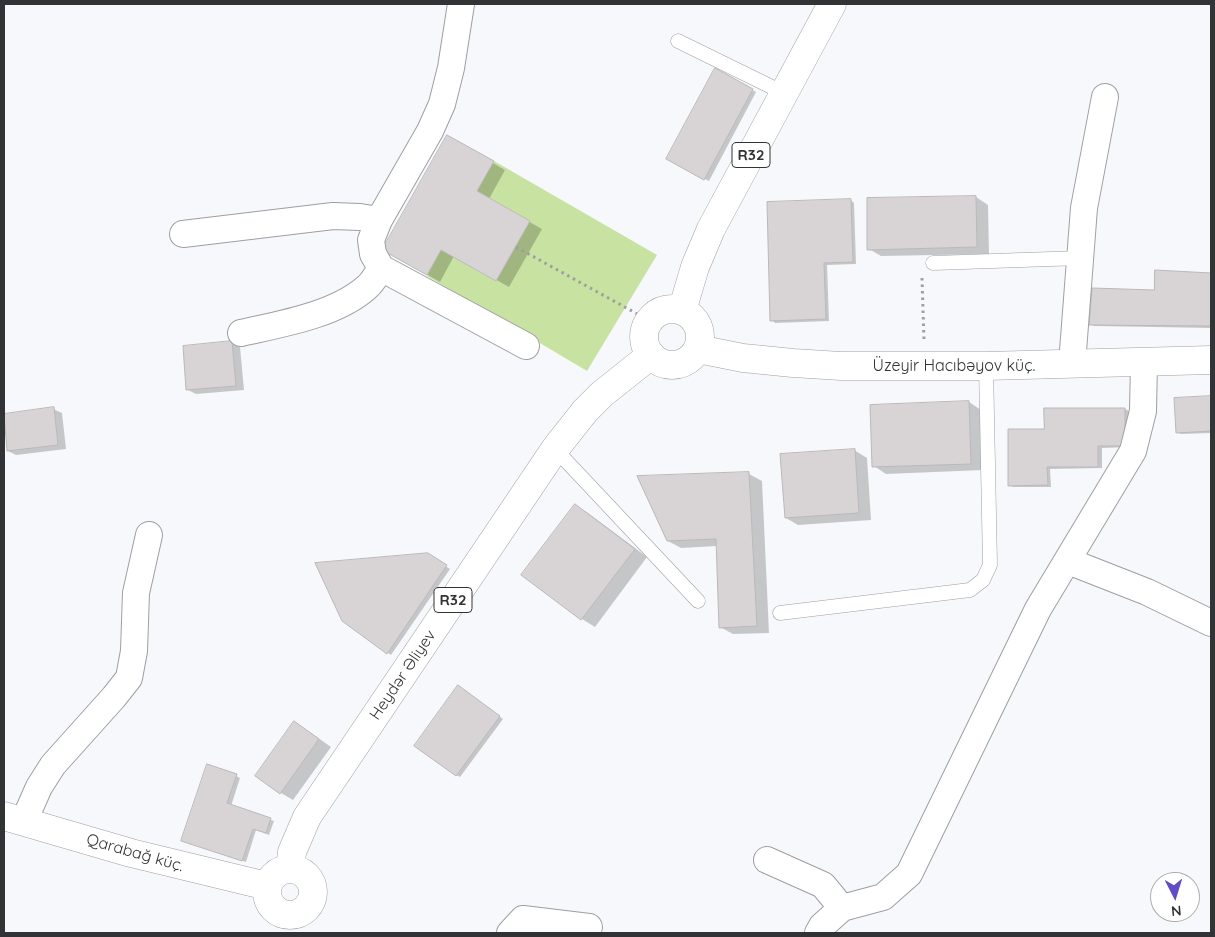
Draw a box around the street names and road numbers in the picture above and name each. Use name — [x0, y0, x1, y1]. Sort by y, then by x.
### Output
road number: R32 — [732, 142, 770, 168]
street label: Üzeyir Hacıbəyov küç. — [873, 356, 1035, 376]
road number: R32 — [434, 588, 472, 612]
street label: Heydər Əliyev — [366, 626, 440, 724]
street label: Qarabağ küç. — [84, 830, 186, 876]

